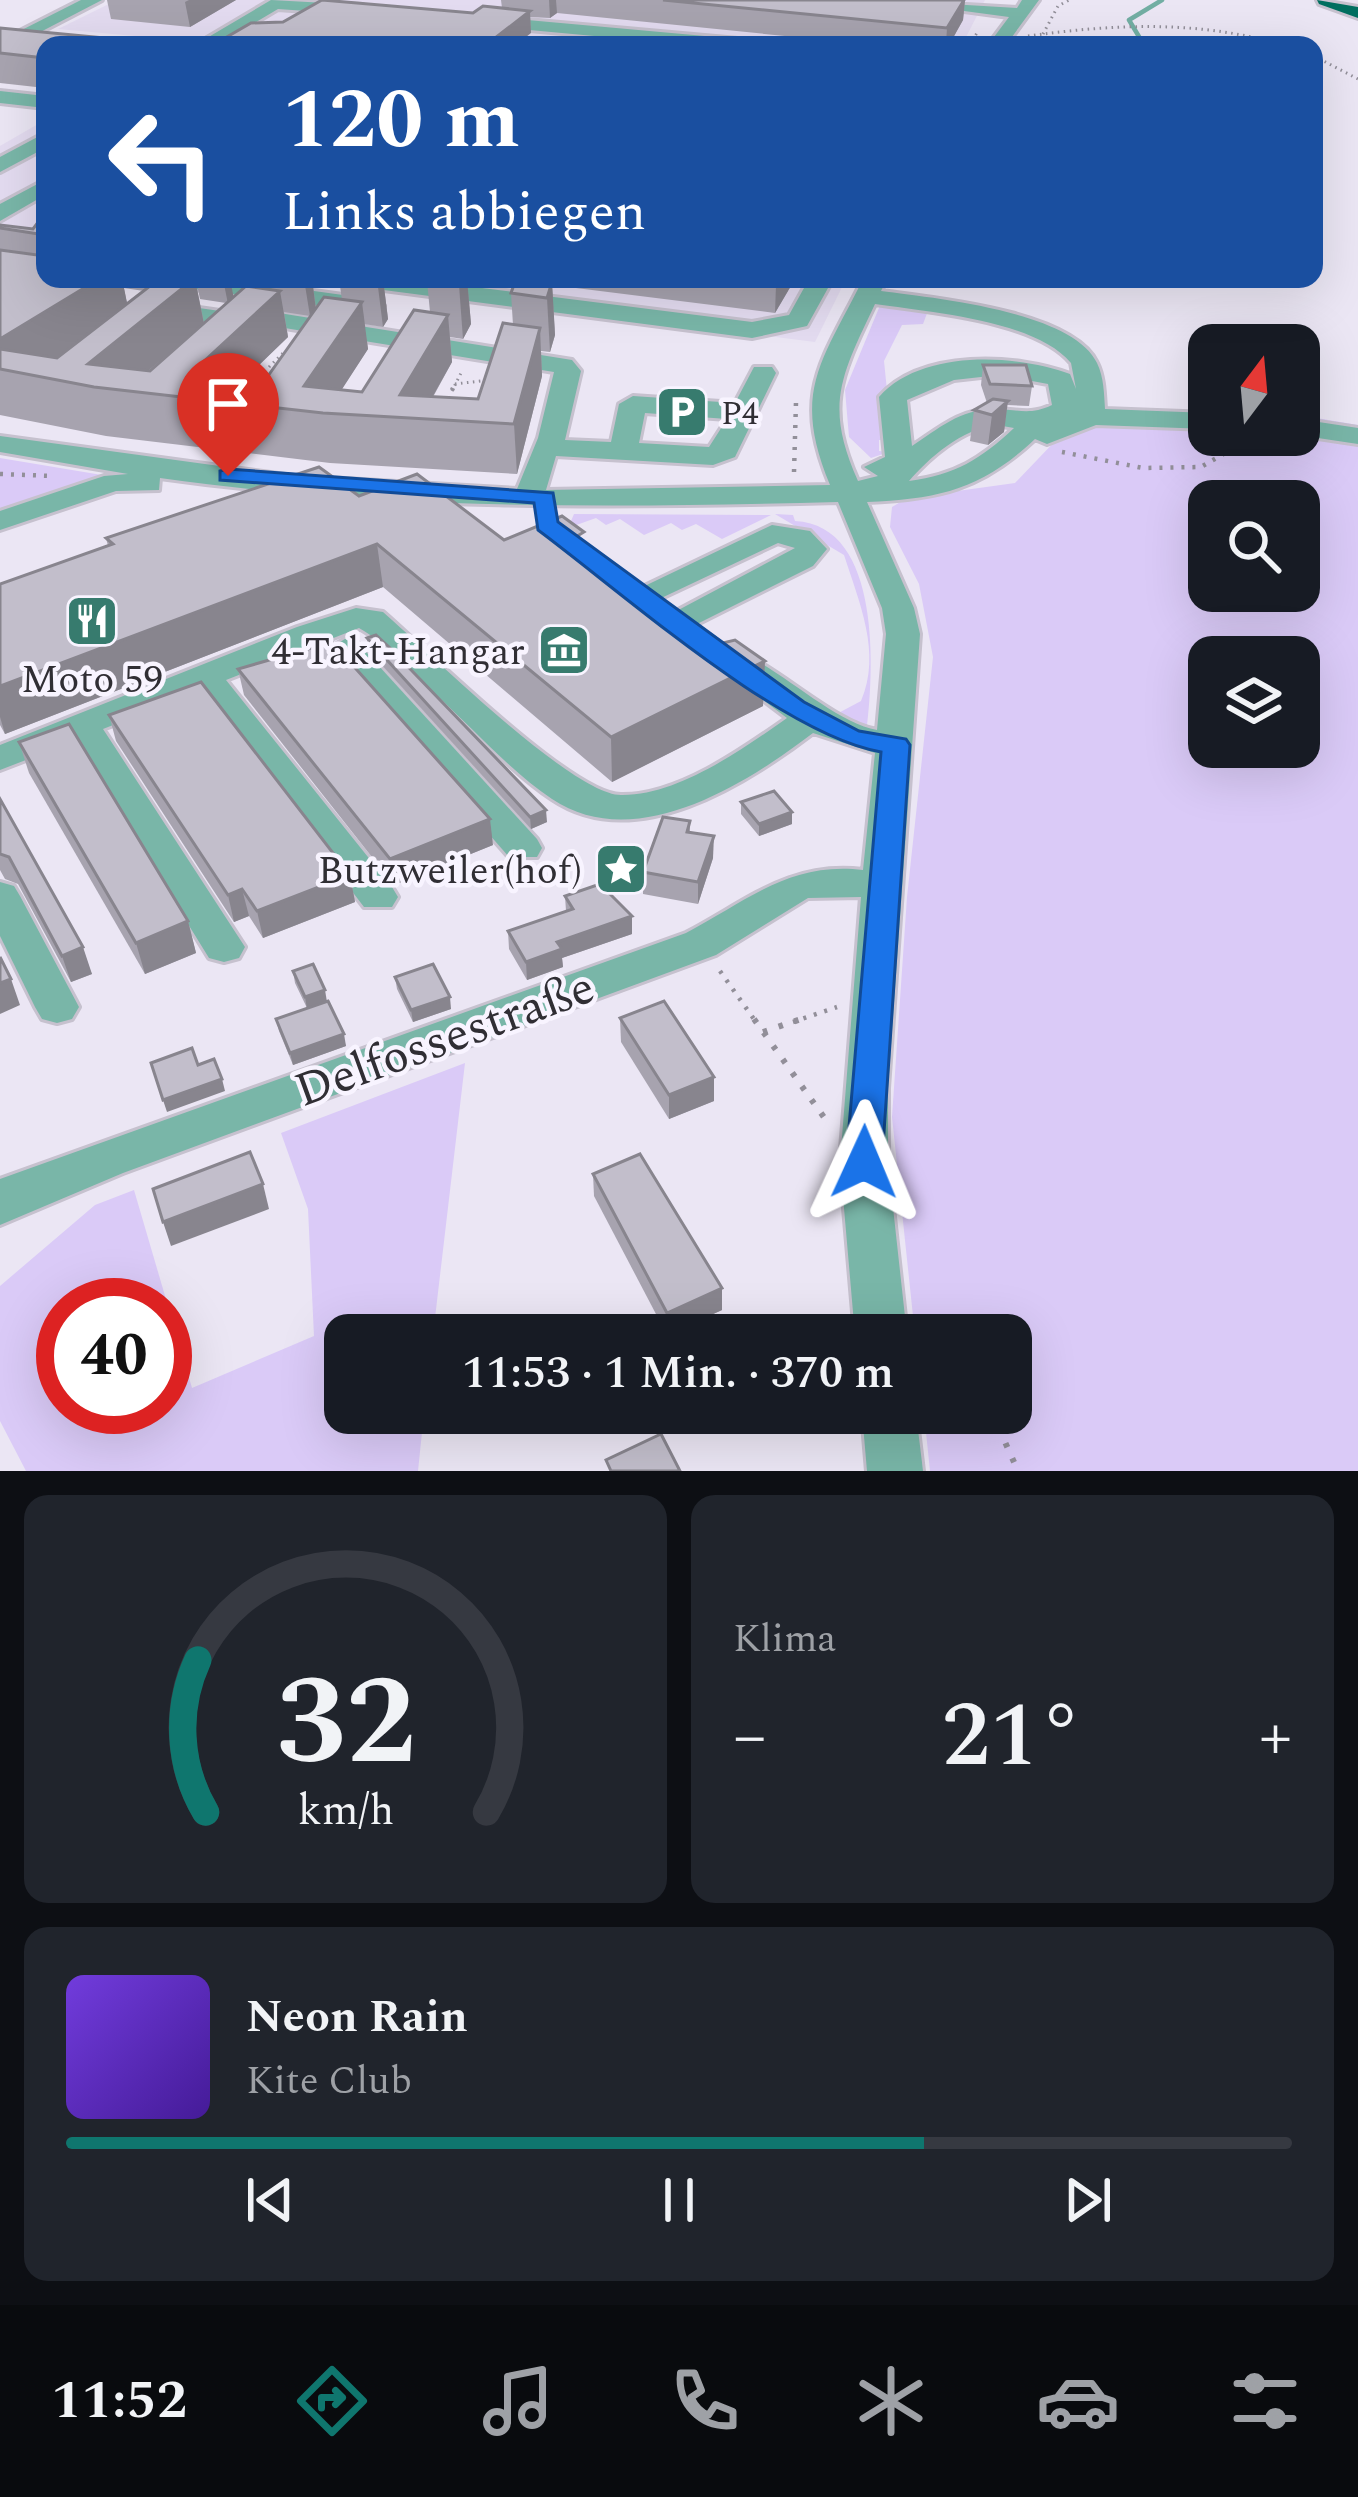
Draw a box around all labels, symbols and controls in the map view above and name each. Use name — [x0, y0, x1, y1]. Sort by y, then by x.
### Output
text: 120 m — [282, 57, 520, 185]
icon: left — [84, 84, 240, 240]
text: Links abbiegen — [282, 172, 646, 254]
north arrow — [1188, 324, 1320, 456]
map controls — [1188, 324, 1320, 768]
pin — [177, 353, 279, 476]
icon: arrive — [195, 371, 261, 437]
parking icon: P4 — [654, 384, 710, 440]
place label: P4 — [721, 389, 759, 439]
button: search — [1188, 480, 1320, 612]
restaurant icon: Moto 59 — [64, 593, 120, 649]
museum icon: 4-Takt-Hangar — [536, 622, 592, 678]
place label: 4-Takt-Hangar — [272, 623, 525, 682]
button: layers — [1188, 636, 1320, 768]
place label: Moto 59 — [21, 651, 163, 710]
place icon: Butzweiler(hof) — [593, 841, 649, 897]
place label: Butzweiler(hof) — [318, 842, 582, 901]
street label: Delfossestraße — [285, 951, 605, 1127]
position arrow — [801, 1099, 927, 1225]
speed limit sign: 40 — [36, 1278, 192, 1434]
text: 11:53 · 1 Min. · 370 m — [462, 1339, 894, 1408]
text: Klima — [733, 1610, 836, 1669]
text: 32 — [275, 1629, 416, 1819]
text: 21° — [942, 1669, 1083, 1806]
text: − — [733, 1687, 766, 1788]
text: + — [1259, 1687, 1292, 1788]
text: km/h — [297, 1779, 394, 1844]
text: Neon Rain — [246, 1983, 468, 2052]
text: Kite Club — [246, 2052, 412, 2111]
icon: previous — [237, 2167, 303, 2233]
icon: pause — [646, 2167, 712, 2233]
icon: next — [1055, 2167, 1121, 2233]
icon: directions — [290, 2359, 374, 2443]
icon: music — [476, 2359, 560, 2443]
icon: phone — [663, 2359, 747, 2443]
icon: climate — [849, 2359, 933, 2443]
icon: car — [1036, 2359, 1120, 2443]
icon: filters — [1223, 2359, 1307, 2443]
text: 11:52 — [51, 2360, 187, 2442]

